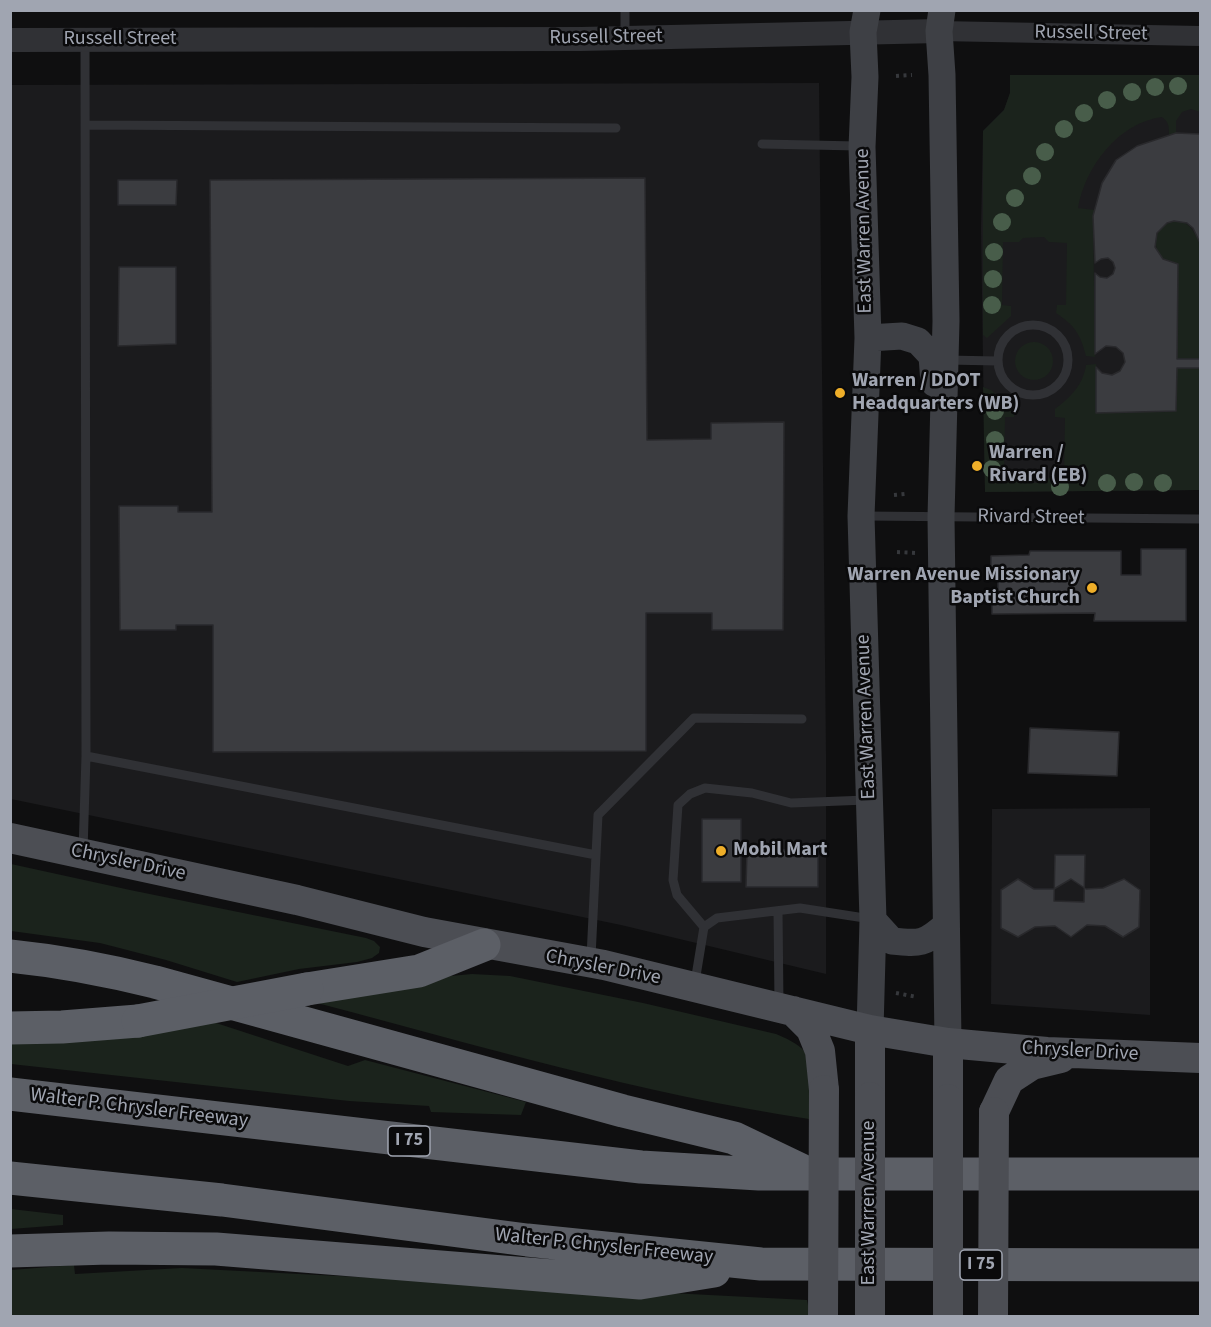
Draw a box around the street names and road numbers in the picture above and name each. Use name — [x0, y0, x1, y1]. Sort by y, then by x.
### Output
street label: Russell Street — [1034, 21, 1148, 47]
street label: Russell Street — [549, 25, 663, 51]
street label: Russell Street — [63, 28, 177, 52]
street label: East Warren Avenue — [852, 148, 878, 314]
street label: Rivard Street — [977, 505, 1085, 531]
street label: East Warren Avenue — [852, 634, 882, 800]
street label: Chrysler Drive — [68, 839, 188, 887]
street label: Chrysler Drive — [543, 945, 663, 991]
street label: Chrysler Drive — [1021, 1037, 1139, 1067]
street label: Walter P. Chrysler Freeway — [29, 1084, 249, 1134]
street label: East Warren Avenue — [858, 1120, 882, 1286]
road number: I 75 — [388, 1126, 430, 1156]
street label: Walter P. Chrysler Freeway — [494, 1224, 714, 1270]
road number: I 75 — [960, 1250, 1002, 1280]

